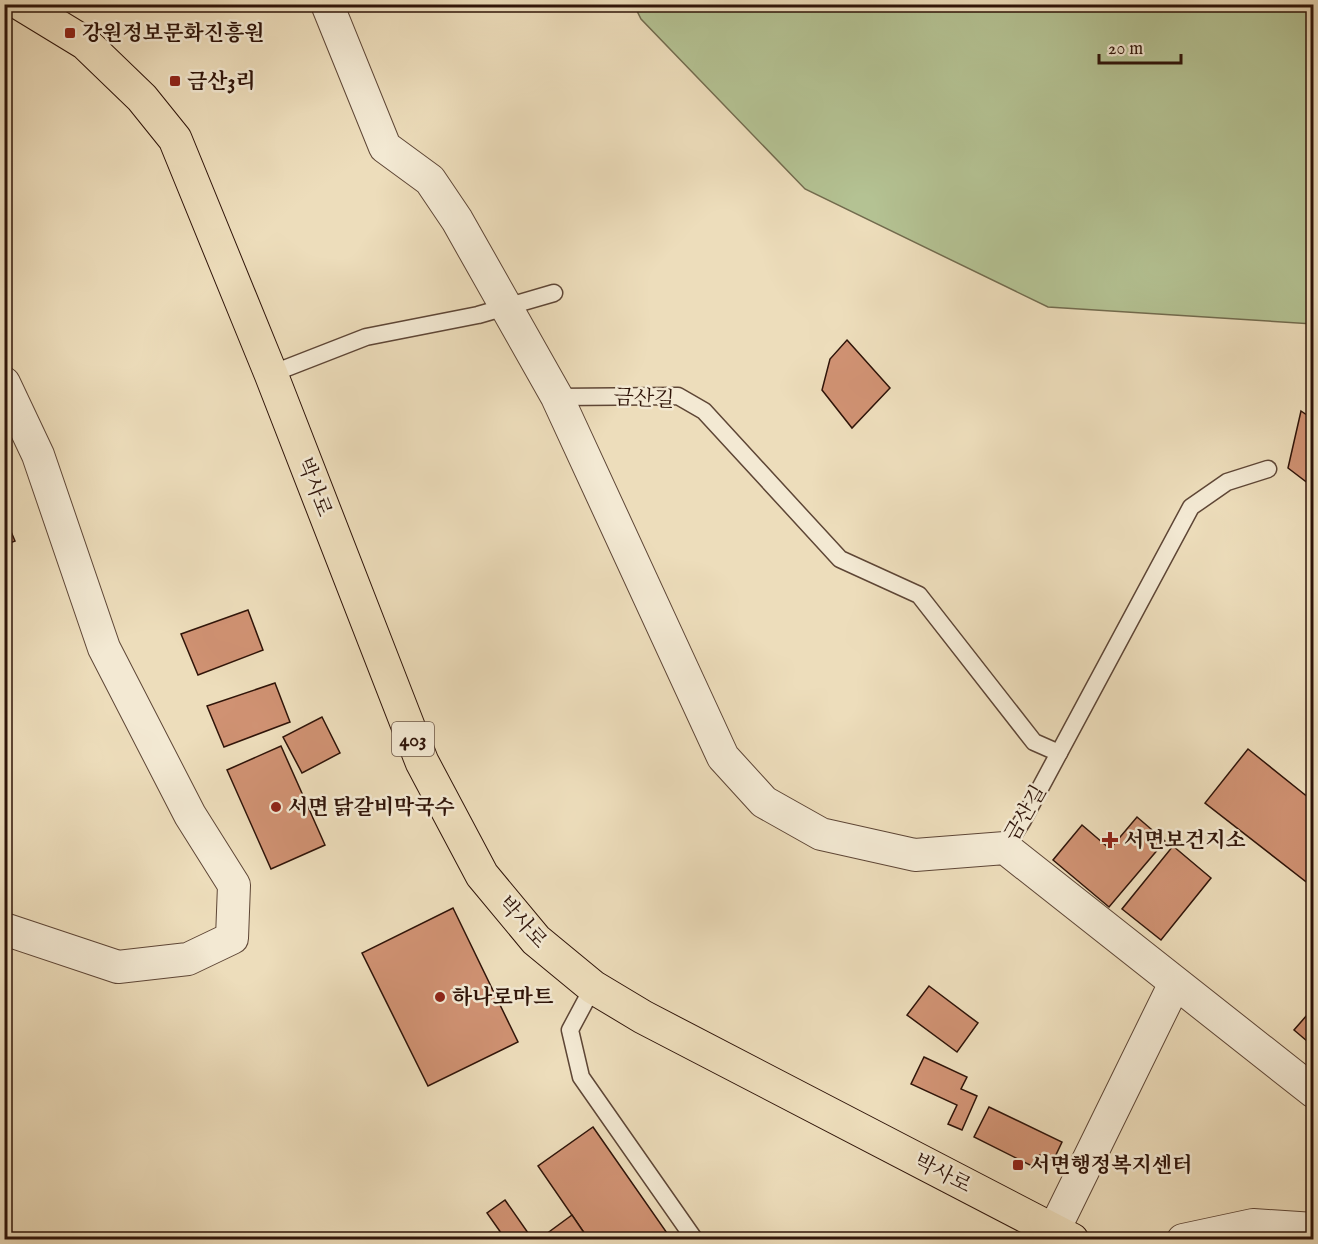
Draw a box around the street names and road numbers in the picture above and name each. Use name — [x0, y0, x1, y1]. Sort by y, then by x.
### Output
street label: 금산길 — [613, 384, 675, 415]
street label: 박사로 — [290, 454, 337, 521]
road number: 403 — [392, 722, 434, 756]
street label: 금산길 — [999, 781, 1053, 847]
street label: 박사로 — [491, 891, 552, 955]
street label: 박사로 — [909, 1148, 976, 1200]

